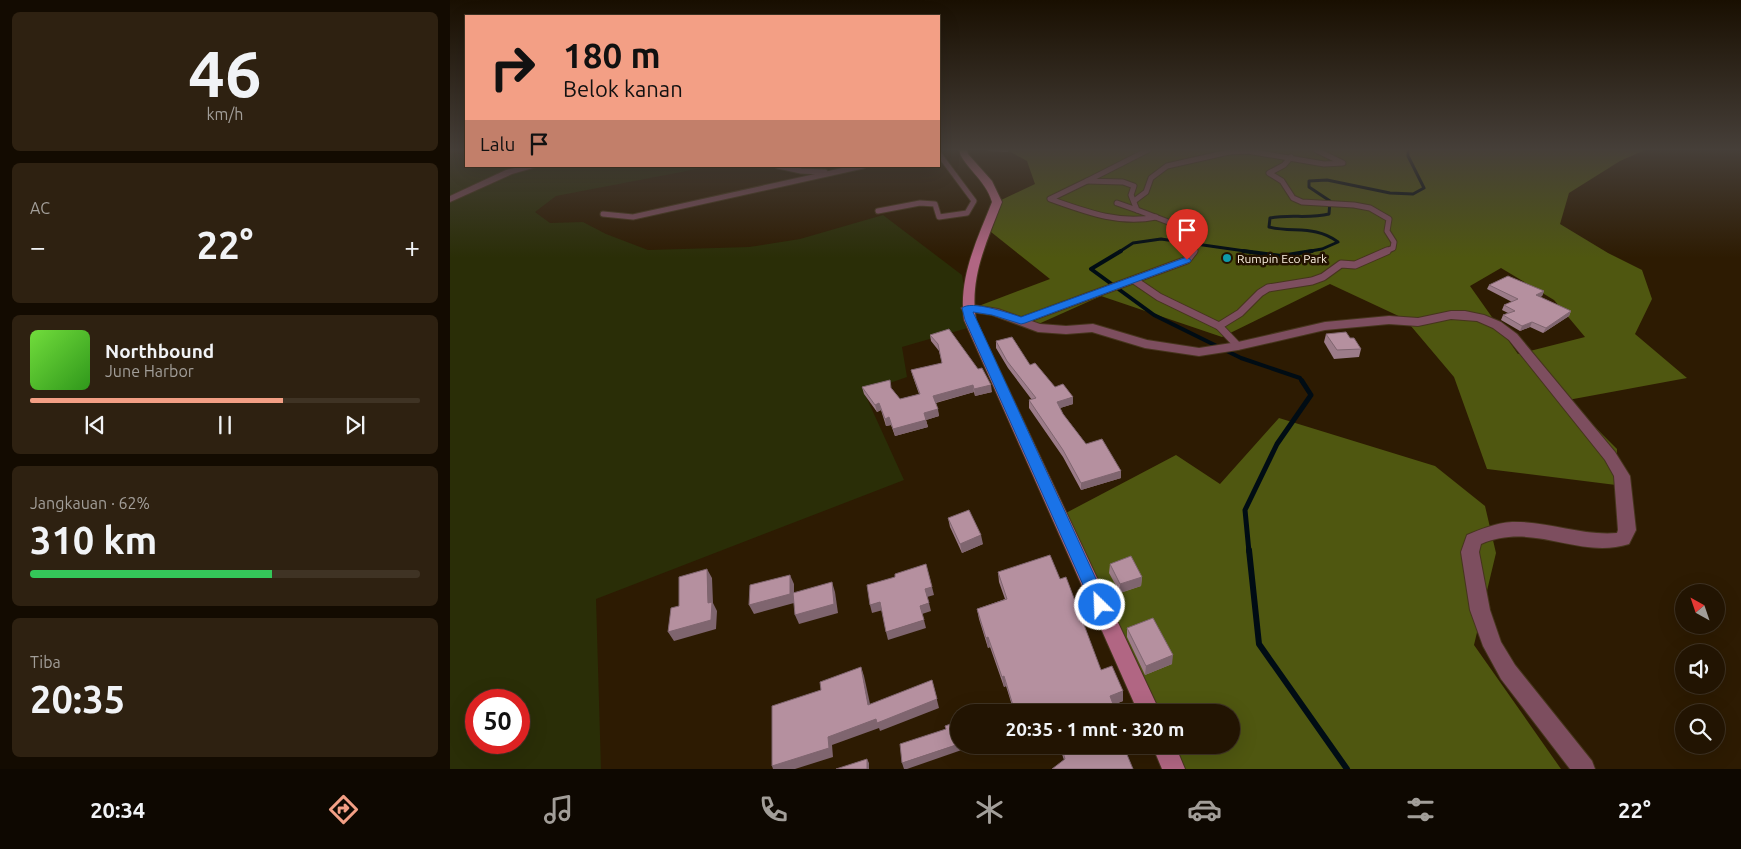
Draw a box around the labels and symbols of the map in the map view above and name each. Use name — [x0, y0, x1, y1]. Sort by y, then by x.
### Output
pin — [1166, 209, 1208, 260]
marker: Rumpin Eco Park — [1221, 252, 1233, 264]
place label: Rumpin Eco Park — [1237, 252, 1327, 265]
position arrow — [1073, 578, 1125, 630]
north arrow — [1675, 584, 1725, 634]
speed limit sign: 50 — [465, 689, 530, 754]

